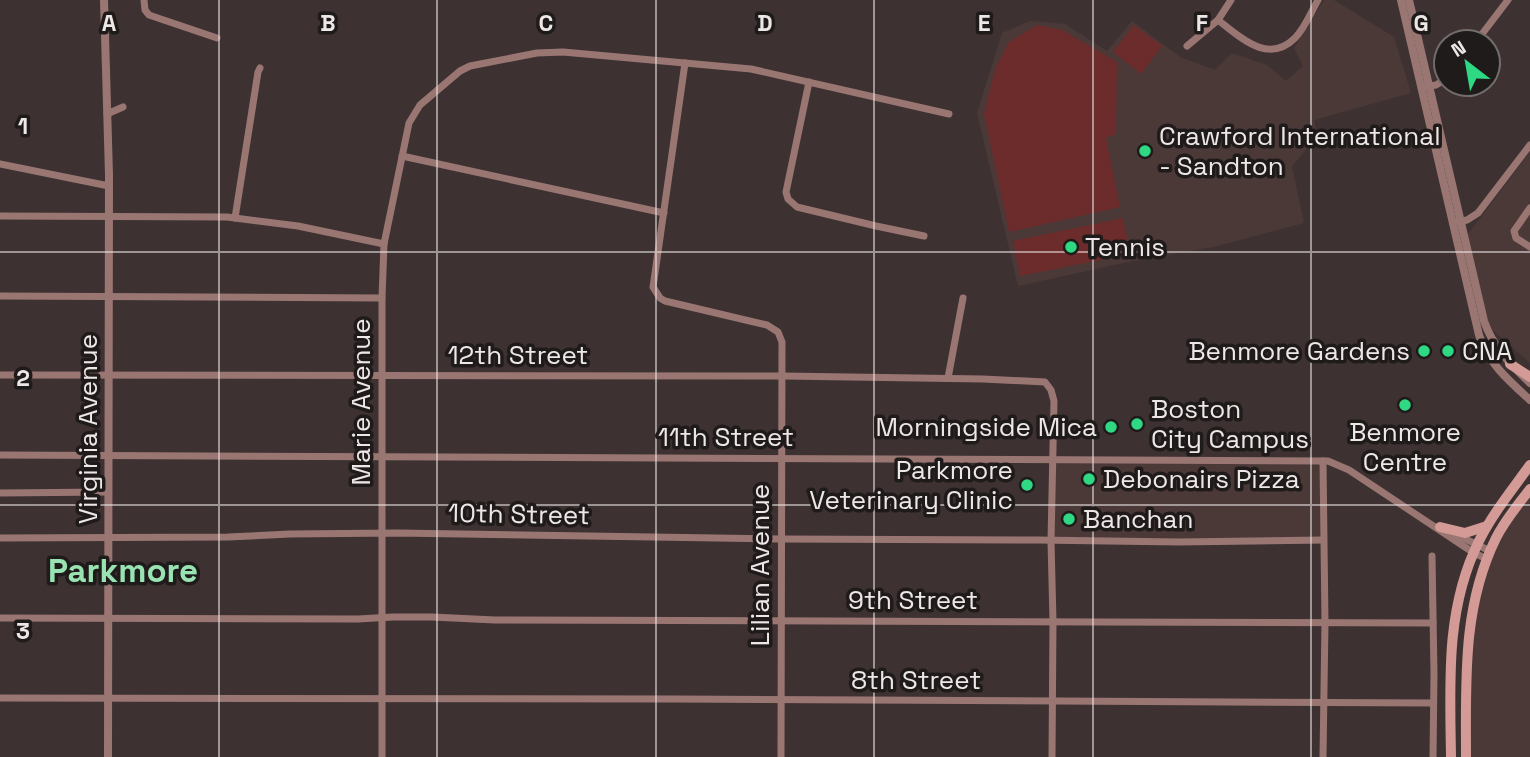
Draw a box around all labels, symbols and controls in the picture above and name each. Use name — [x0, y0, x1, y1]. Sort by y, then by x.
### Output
text: A — [102, 8, 117, 38]
text: B — [320, 8, 336, 38]
text: C — [539, 8, 553, 38]
text: D — [757, 8, 773, 38]
text: E — [978, 8, 990, 38]
text: F — [1196, 8, 1208, 38]
text: G — [1413, 8, 1429, 38]
north arrow — [1432, 28, 1502, 98]
text: N — [1447, 35, 1470, 63]
text: 1 — [18, 111, 28, 141]
place label: Crawford International - Sandton — [1159, 119, 1441, 183]
marker: Crawford International - Sandton — [1137, 143, 1153, 159]
place label: Tennis — [1085, 230, 1165, 264]
marker: Tennis — [1063, 239, 1079, 255]
street label: Marie Avenue — [344, 318, 378, 486]
street label: Virginia Avenue — [71, 334, 105, 524]
place label: Benmore Gardens — [1188, 334, 1410, 368]
place label: CNA — [1462, 334, 1512, 368]
street label: 12th Street — [448, 338, 588, 372]
marker: Benmore Gardens — [1416, 343, 1432, 359]
marker: CNA — [1440, 343, 1456, 359]
text: 2 — [16, 363, 30, 393]
place label: Boston City Campus — [1151, 392, 1309, 456]
marker: Benmore Centre — [1397, 397, 1413, 413]
place label: Morningside Mica — [875, 410, 1097, 444]
place label: Benmore Centre — [1349, 415, 1461, 479]
marker: Boston City Campus — [1129, 416, 1145, 432]
marker: Morningside Mica — [1103, 419, 1119, 435]
street label: 11th Street — [658, 420, 794, 454]
place label: Parkmore Veterinary Clinic — [809, 453, 1013, 517]
place label: Debonairs Pizza — [1103, 462, 1300, 496]
marker: Debonairs Pizza — [1081, 471, 1097, 487]
marker: Parkmore Veterinary Clinic — [1019, 477, 1035, 493]
street label: Lilian Avenue — [743, 484, 777, 646]
street label: 10th Street — [448, 496, 590, 532]
place label: Banchan — [1083, 502, 1193, 536]
marker: Banchan — [1061, 511, 1077, 527]
district label: Parkmore — [48, 550, 198, 592]
street label: 9th Street — [848, 583, 978, 617]
text: 3 — [16, 616, 30, 646]
street label: 8th Street — [851, 663, 981, 697]

